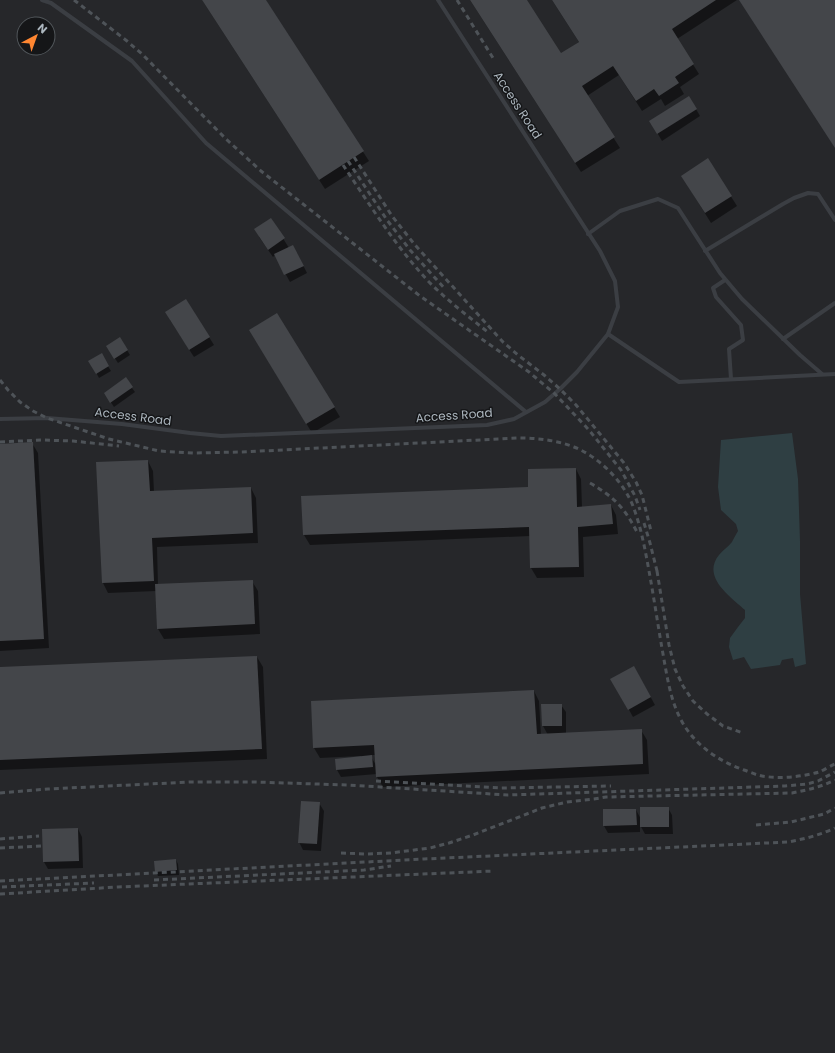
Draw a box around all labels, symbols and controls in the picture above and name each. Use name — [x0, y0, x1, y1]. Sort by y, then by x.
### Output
north arrow — [16, 16, 56, 56]
text: N — [34, 20, 51, 37]
street label: Access Road — [490, 68, 546, 142]
street label: Access Road — [94, 403, 172, 429]
street label: Access Road — [415, 404, 493, 426]

